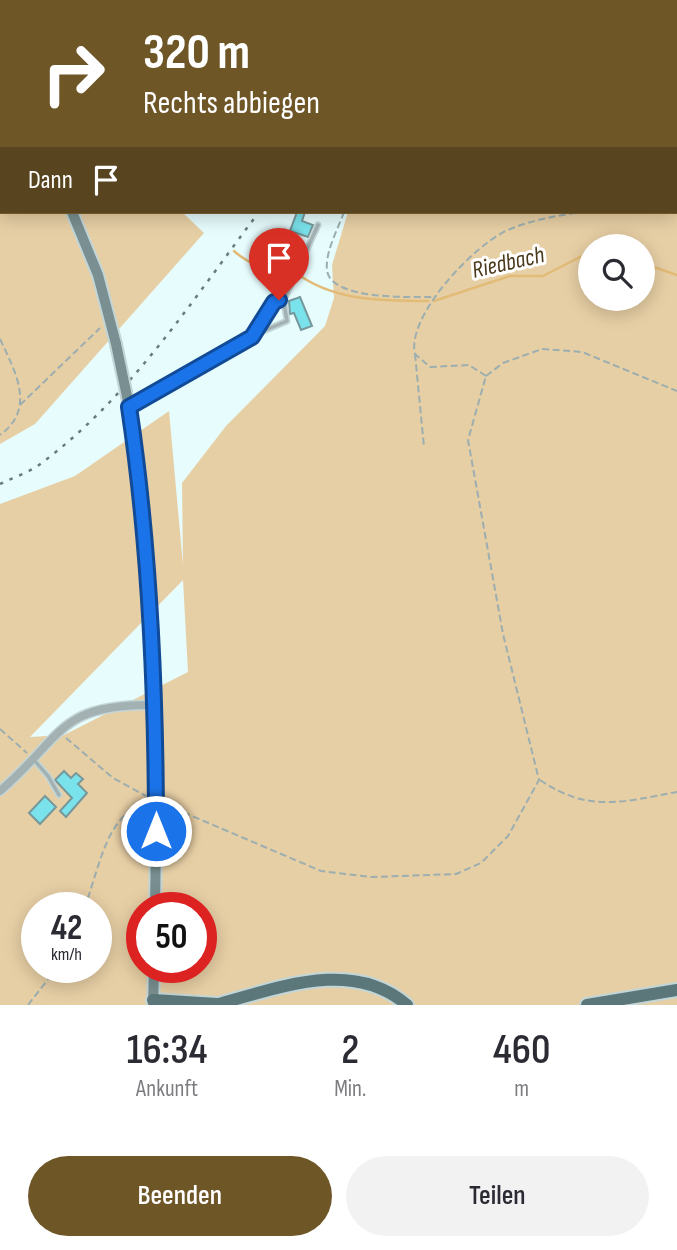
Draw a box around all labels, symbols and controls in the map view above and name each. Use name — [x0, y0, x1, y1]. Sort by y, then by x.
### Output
text: 320 m — [143, 24, 250, 83]
icon: right — [28, 28, 119, 119]
text: Rechts abbiegen — [143, 84, 320, 123]
icon: arrive — [87, 161, 125, 199]
text: Dann — [28, 165, 73, 196]
pin — [249, 228, 309, 300]
map controls — [578, 234, 655, 311]
button: search — [578, 234, 655, 311]
icon: arrive — [260, 239, 298, 277]
water label: Riedbach — [469, 240, 547, 285]
position arrow — [119, 794, 193, 868]
speed limit sign: 50 — [126, 892, 217, 983]
text: 42 — [51, 907, 82, 950]
text: km/h — [51, 944, 82, 965]
text: 16:34 — [127, 1025, 207, 1076]
text: 2 — [341, 1025, 359, 1076]
text: 460 — [493, 1025, 550, 1076]
text: Ankunft — [136, 1075, 198, 1103]
text: Min. — [334, 1075, 366, 1103]
text: m — [514, 1075, 529, 1103]
button: Beenden — [28, 1156, 332, 1236]
button: Teilen — [346, 1156, 649, 1236]

